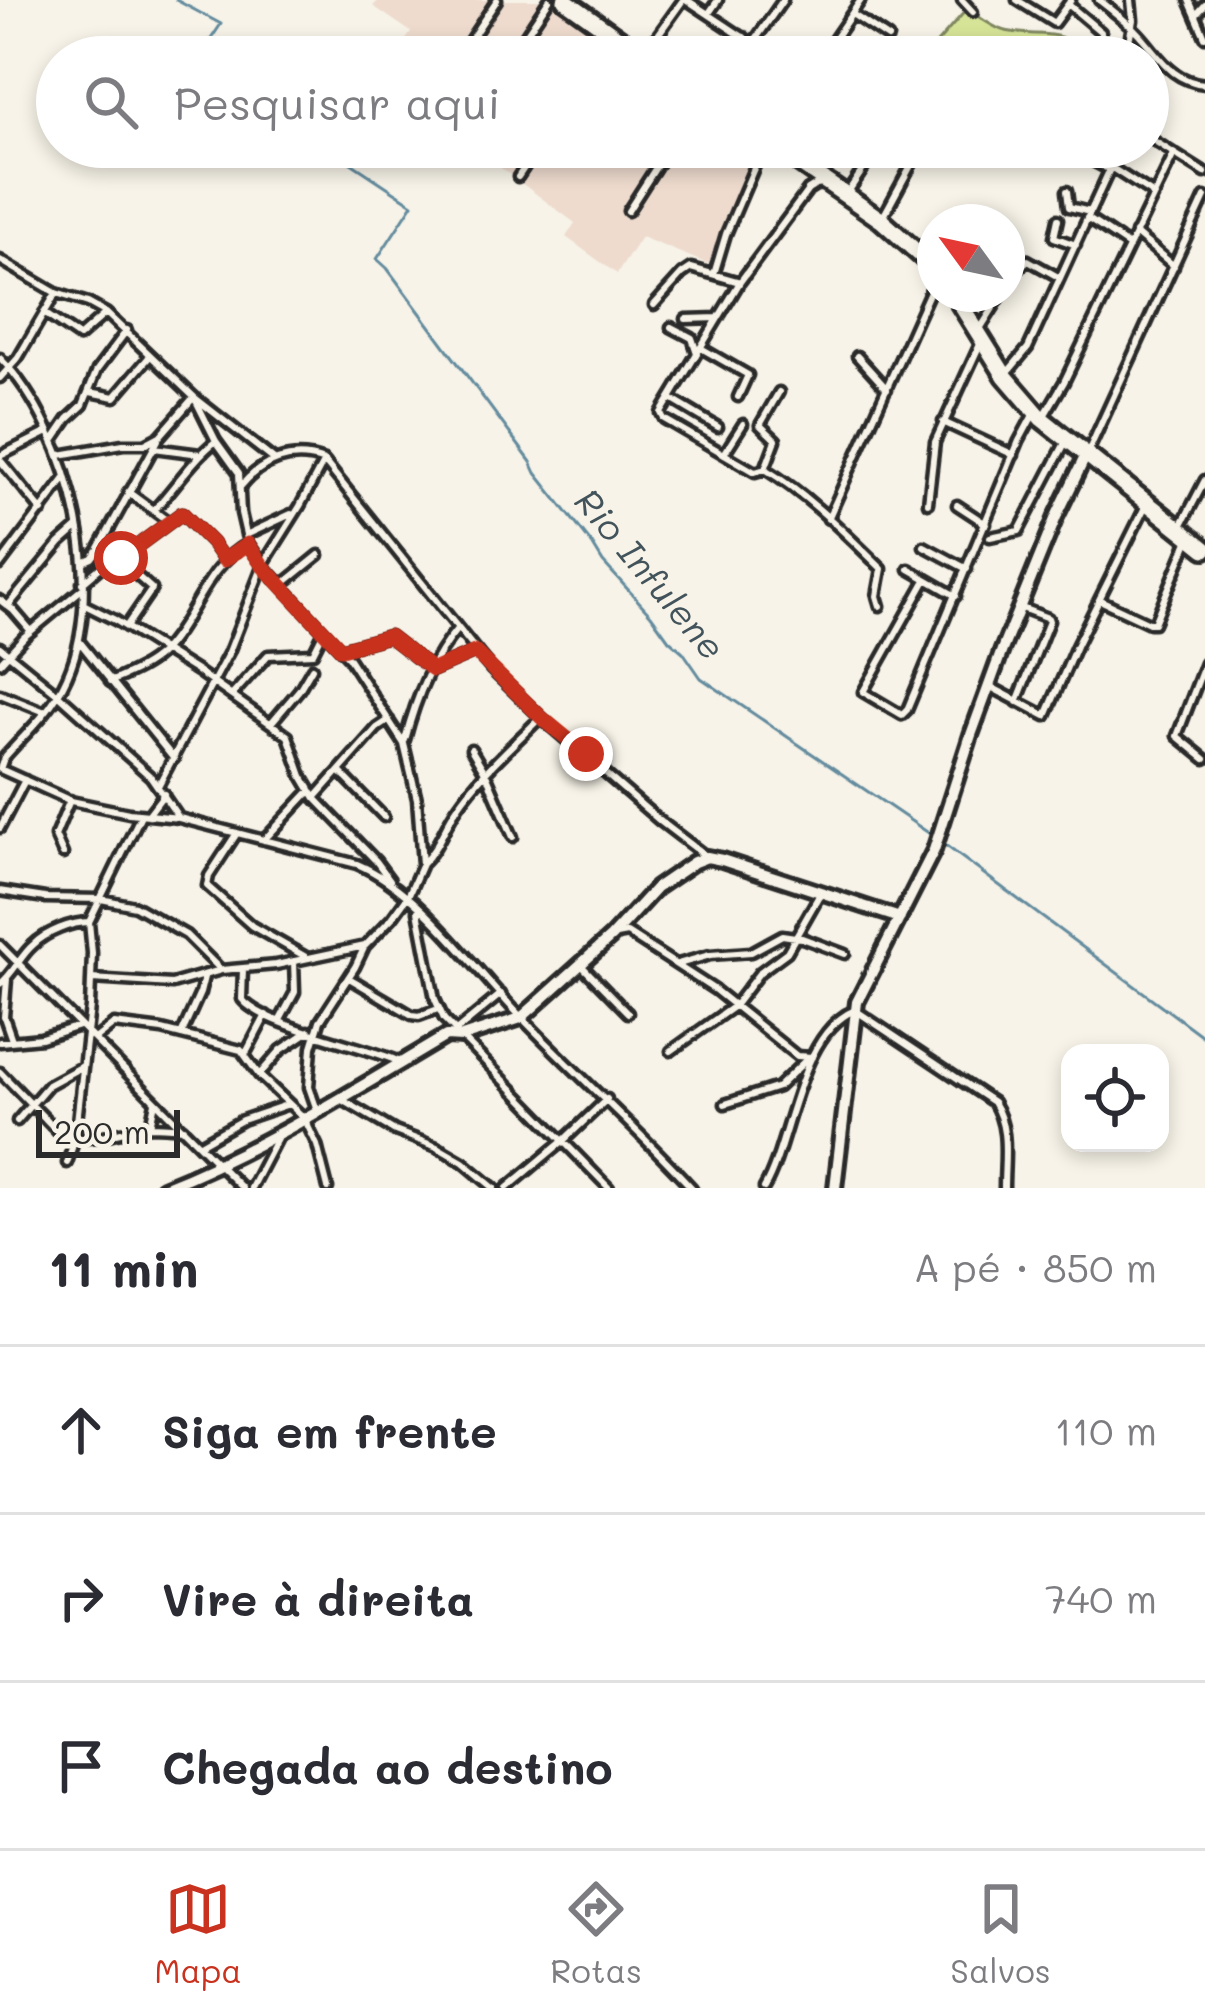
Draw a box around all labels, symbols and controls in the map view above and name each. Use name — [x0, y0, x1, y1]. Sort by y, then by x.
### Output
search box — [36, 36, 1169, 168]
icon: search — [78, 69, 144, 135]
text: Pesquisar aqui — [174, 73, 501, 131]
north arrow — [917, 204, 1025, 312]
water label: Rio Infulene — [566, 478, 737, 669]
route start — [94, 531, 148, 585]
route end — [559, 727, 613, 781]
map controls — [1061, 1044, 1169, 1152]
button: locate — [1061, 1044, 1169, 1152]
scale bar — [36, 1104, 180, 1157]
text: 200 m — [54, 1109, 150, 1152]
text: 11 min — [48, 1233, 199, 1300]
text: A pé · 850 m — [913, 1241, 1157, 1292]
icon: ahead — [48, 1397, 114, 1463]
text: Siga em frente — [162, 1401, 497, 1459]
text: 110 m — [1055, 1404, 1157, 1455]
icon: right — [48, 1565, 114, 1631]
text: Vire à direita — [162, 1569, 474, 1627]
text: 740 m — [1045, 1572, 1157, 1623]
icon: arrive — [48, 1733, 114, 1799]
text: Chegada ao destino — [162, 1737, 613, 1795]
tab: Mapa — [154, 1876, 242, 1991]
tab: Rotas — [550, 1876, 642, 1991]
tab: Salvos — [950, 1876, 1051, 1991]

